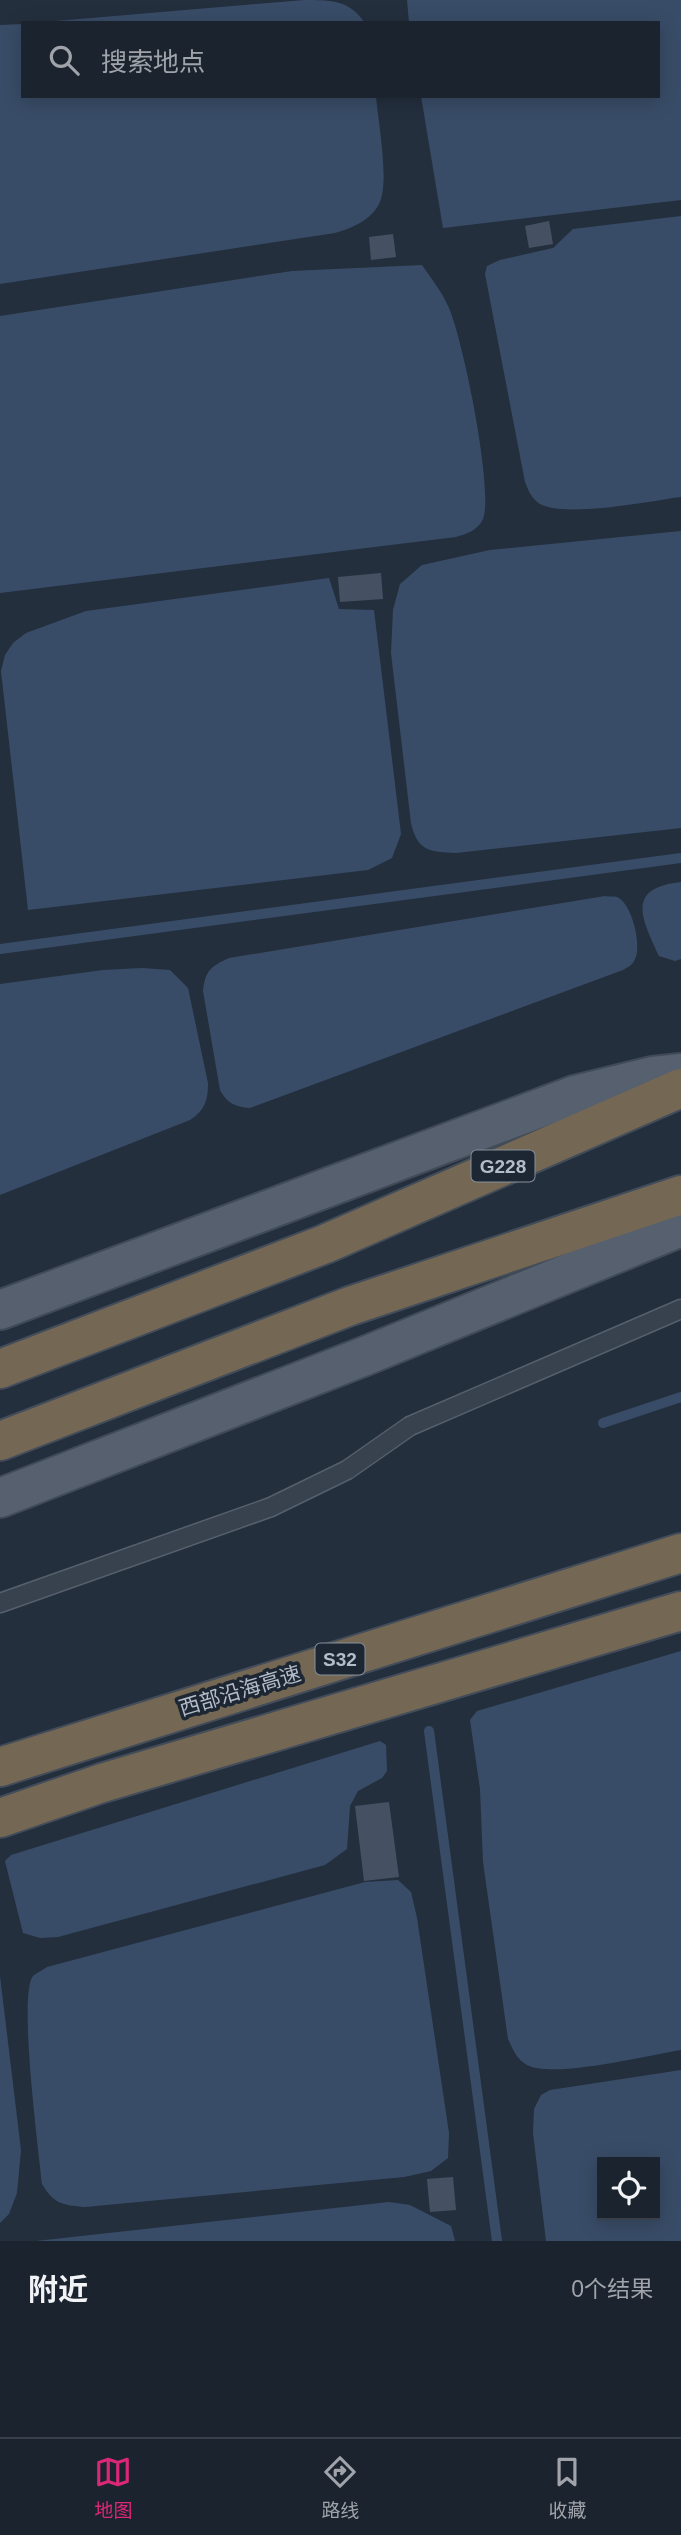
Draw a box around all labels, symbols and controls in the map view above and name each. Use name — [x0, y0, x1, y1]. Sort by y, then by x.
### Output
search box — [21, 21, 660, 98]
icon: search — [45, 41, 83, 79]
text: 搜索地点 — [101, 47, 205, 77]
road number: G228 — [472, 1150, 534, 1182]
road number: S32 — [316, 1644, 364, 1674]
street label: 西部沿海高速 — [176, 1661, 303, 1720]
map controls — [597, 2157, 660, 2220]
button: locate — [597, 2157, 660, 2220]
text: 附近 — [28, 2273, 88, 2306]
text: 0个结果 — [571, 2276, 653, 2302]
tab: 地图 — [94, 2453, 133, 2522]
tab: 路线 — [321, 2453, 360, 2522]
tab: 收藏 — [548, 2453, 587, 2522]

